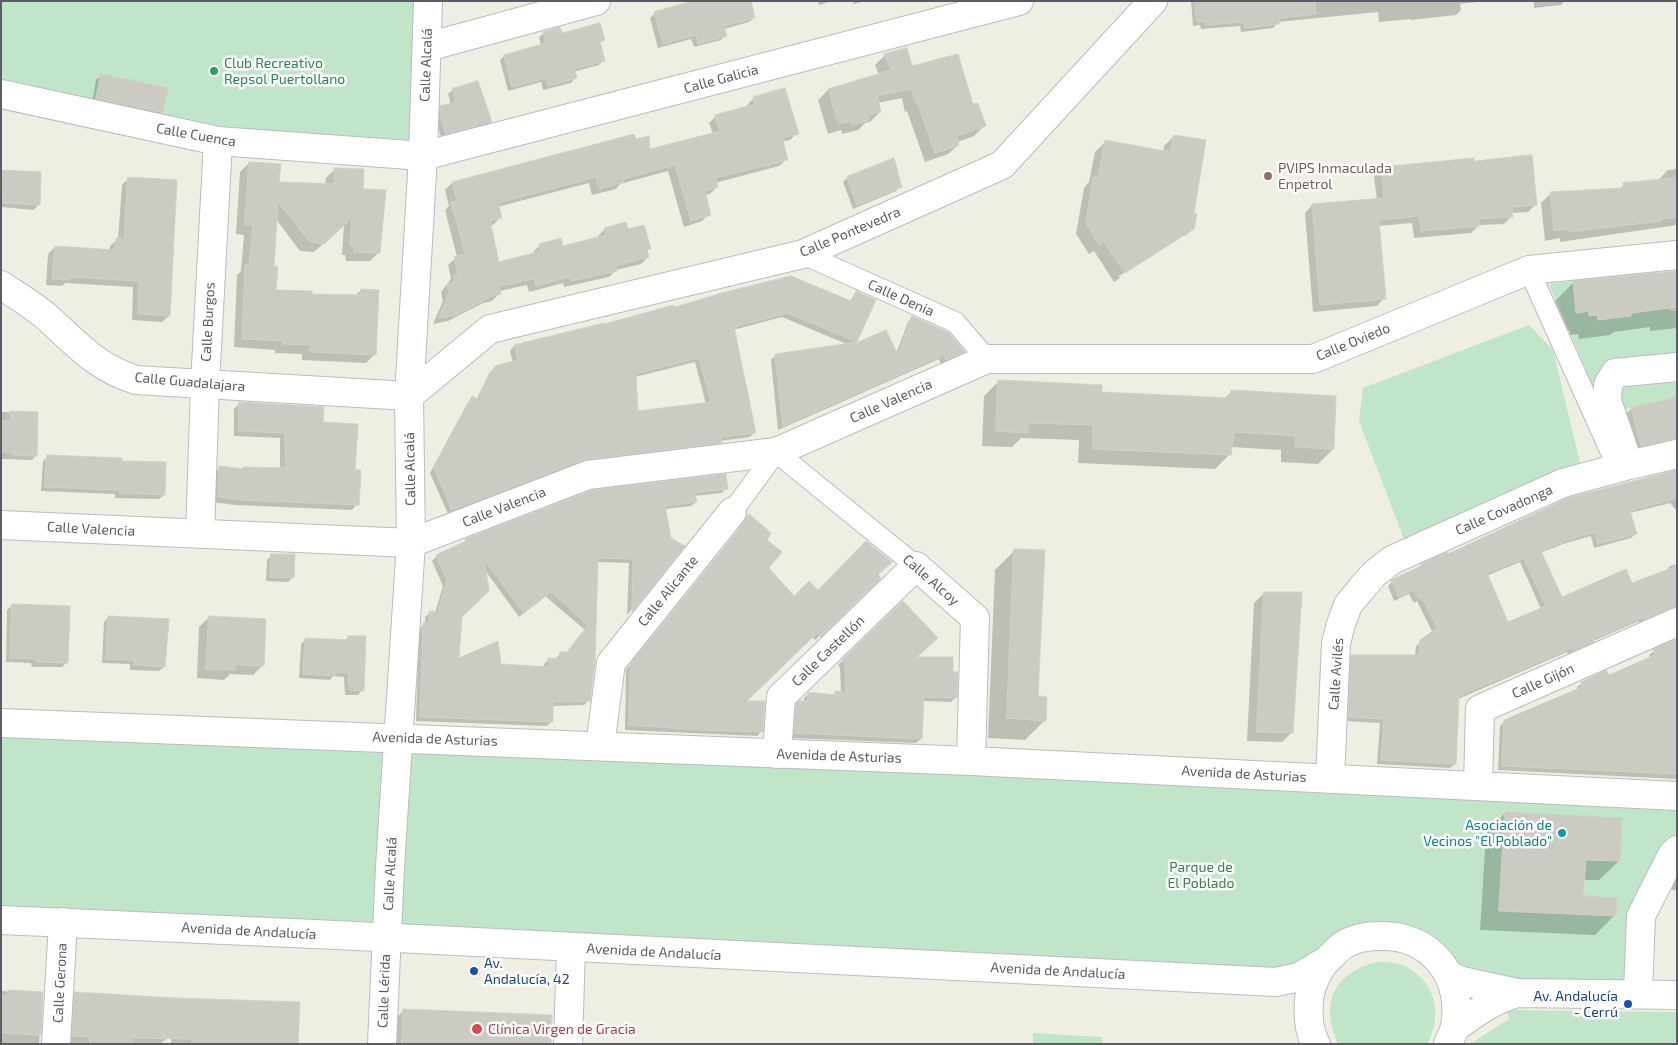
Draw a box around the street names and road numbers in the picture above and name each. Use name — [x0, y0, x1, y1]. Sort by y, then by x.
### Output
street label: Calle Alcalá — [416, 28, 436, 102]
street label: Calle Galicia — [682, 61, 760, 97]
street label: Calle Cuenca — [155, 120, 237, 150]
street label: Calle Pontevedra — [797, 203, 903, 261]
street label: Calle Denia — [865, 276, 937, 320]
street label: Calle Burgos — [198, 282, 218, 362]
street label: Calle Oviedo — [1314, 320, 1392, 364]
street label: Calle Guadalajara — [134, 369, 246, 395]
street label: Calle Valencia — [847, 375, 935, 427]
street label: Calle Alcalá — [401, 432, 419, 506]
street label: Calle Covadonga — [1453, 481, 1555, 539]
street label: Calle Valencia — [460, 483, 548, 531]
street label: Calle Valencia — [46, 518, 136, 540]
street label: Calle Alcoy — [899, 551, 963, 609]
street label: Calle Alicante — [634, 552, 702, 630]
street label: Calle Castellón — [788, 612, 868, 690]
street label: Calle Avilés — [1325, 637, 1347, 711]
street label: Calle Gijón — [1509, 660, 1577, 702]
street label: Avenida de Asturias — [372, 728, 498, 750]
street label: Avenida de Asturias — [776, 745, 902, 767]
street label: Avenida de Asturias — [1181, 762, 1307, 786]
street label: Calle Alcalá — [380, 837, 400, 911]
street label: Avenida de Andalucía — [181, 919, 317, 943]
street label: Avenida de Andalucía — [586, 940, 722, 964]
street label: Calle Gerona — [50, 943, 70, 1023]
street label: Calle Lérida — [374, 954, 394, 1028]
street label: Avenida de Andalucía — [990, 959, 1126, 983]

